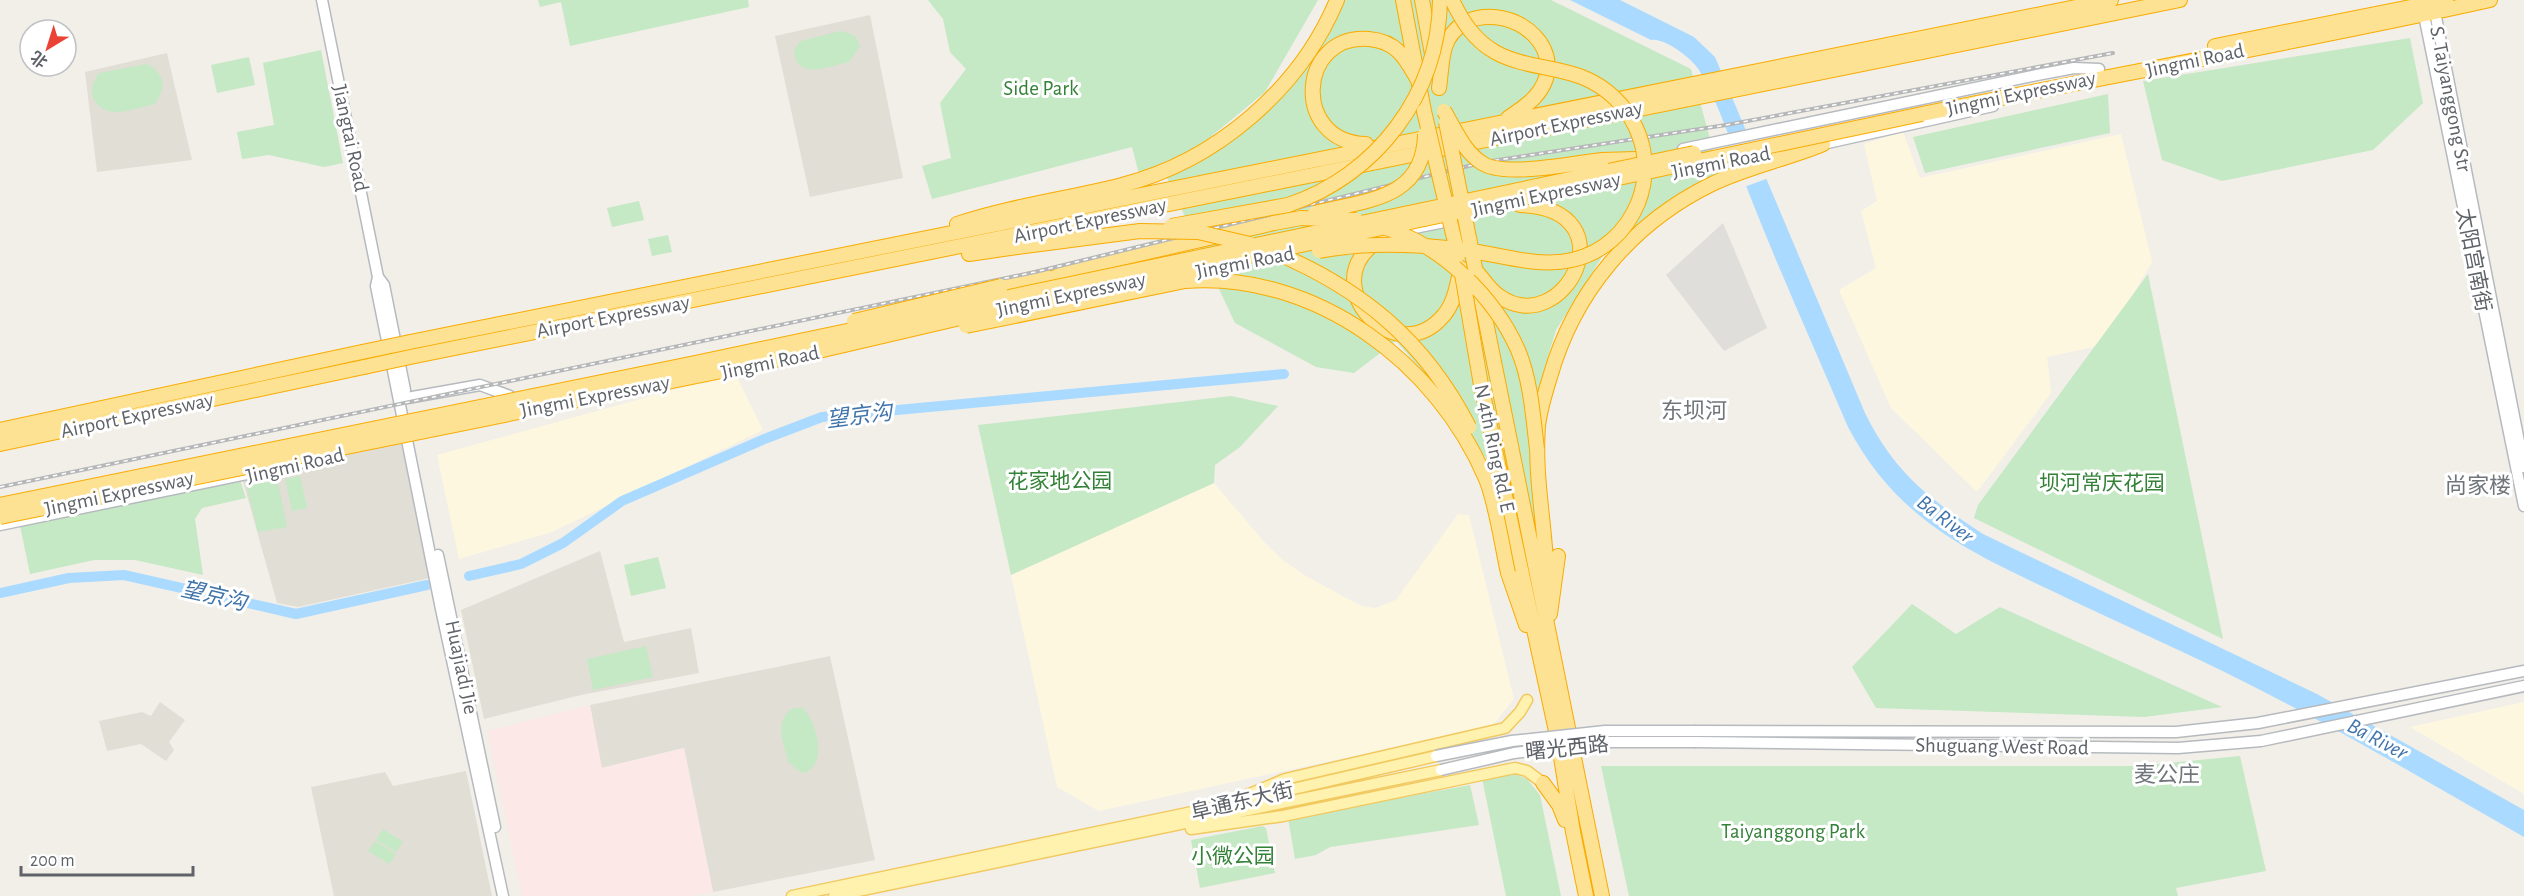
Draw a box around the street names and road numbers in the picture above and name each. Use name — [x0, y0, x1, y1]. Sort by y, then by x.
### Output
street label: S. Taiyanggong Str — [2426, 24, 2475, 174]
street label: Jingmi Road — [2144, 40, 2246, 81]
street label: Jingmi Expressway — [1945, 67, 2098, 120]
street label: Jiangtai Road — [329, 83, 372, 194]
street label: Airport Expressway — [1488, 97, 1644, 150]
street label: Jingmi Road — [1670, 143, 1772, 182]
street label: Jingmi Expressway — [1470, 168, 1623, 221]
street label: Airport Expressway — [1012, 194, 1168, 247]
street label: 太阳宫南街 — [2453, 206, 2495, 314]
street label: Jingmi Road — [1194, 243, 1296, 282]
street label: Jingmi Expressway — [995, 268, 1148, 321]
street label: Airport Expressway — [535, 291, 692, 342]
street label: Jingmi Road — [719, 342, 821, 383]
street label: Jingmi Expressway — [519, 372, 672, 421]
street label: N 4th Ring Rd. E — [1471, 382, 1518, 514]
street label: Airport Expressway — [59, 389, 215, 442]
street label: Jingmi Road — [244, 444, 346, 487]
street label: Jingmi Expressway — [43, 467, 196, 520]
street label: Huajiadi Jie — [441, 618, 482, 716]
street label: 曙光西路 — [1524, 733, 1610, 763]
street label: Shuguang West Road — [1915, 734, 2089, 759]
street label: 阜通东大街 — [1188, 778, 1296, 824]

